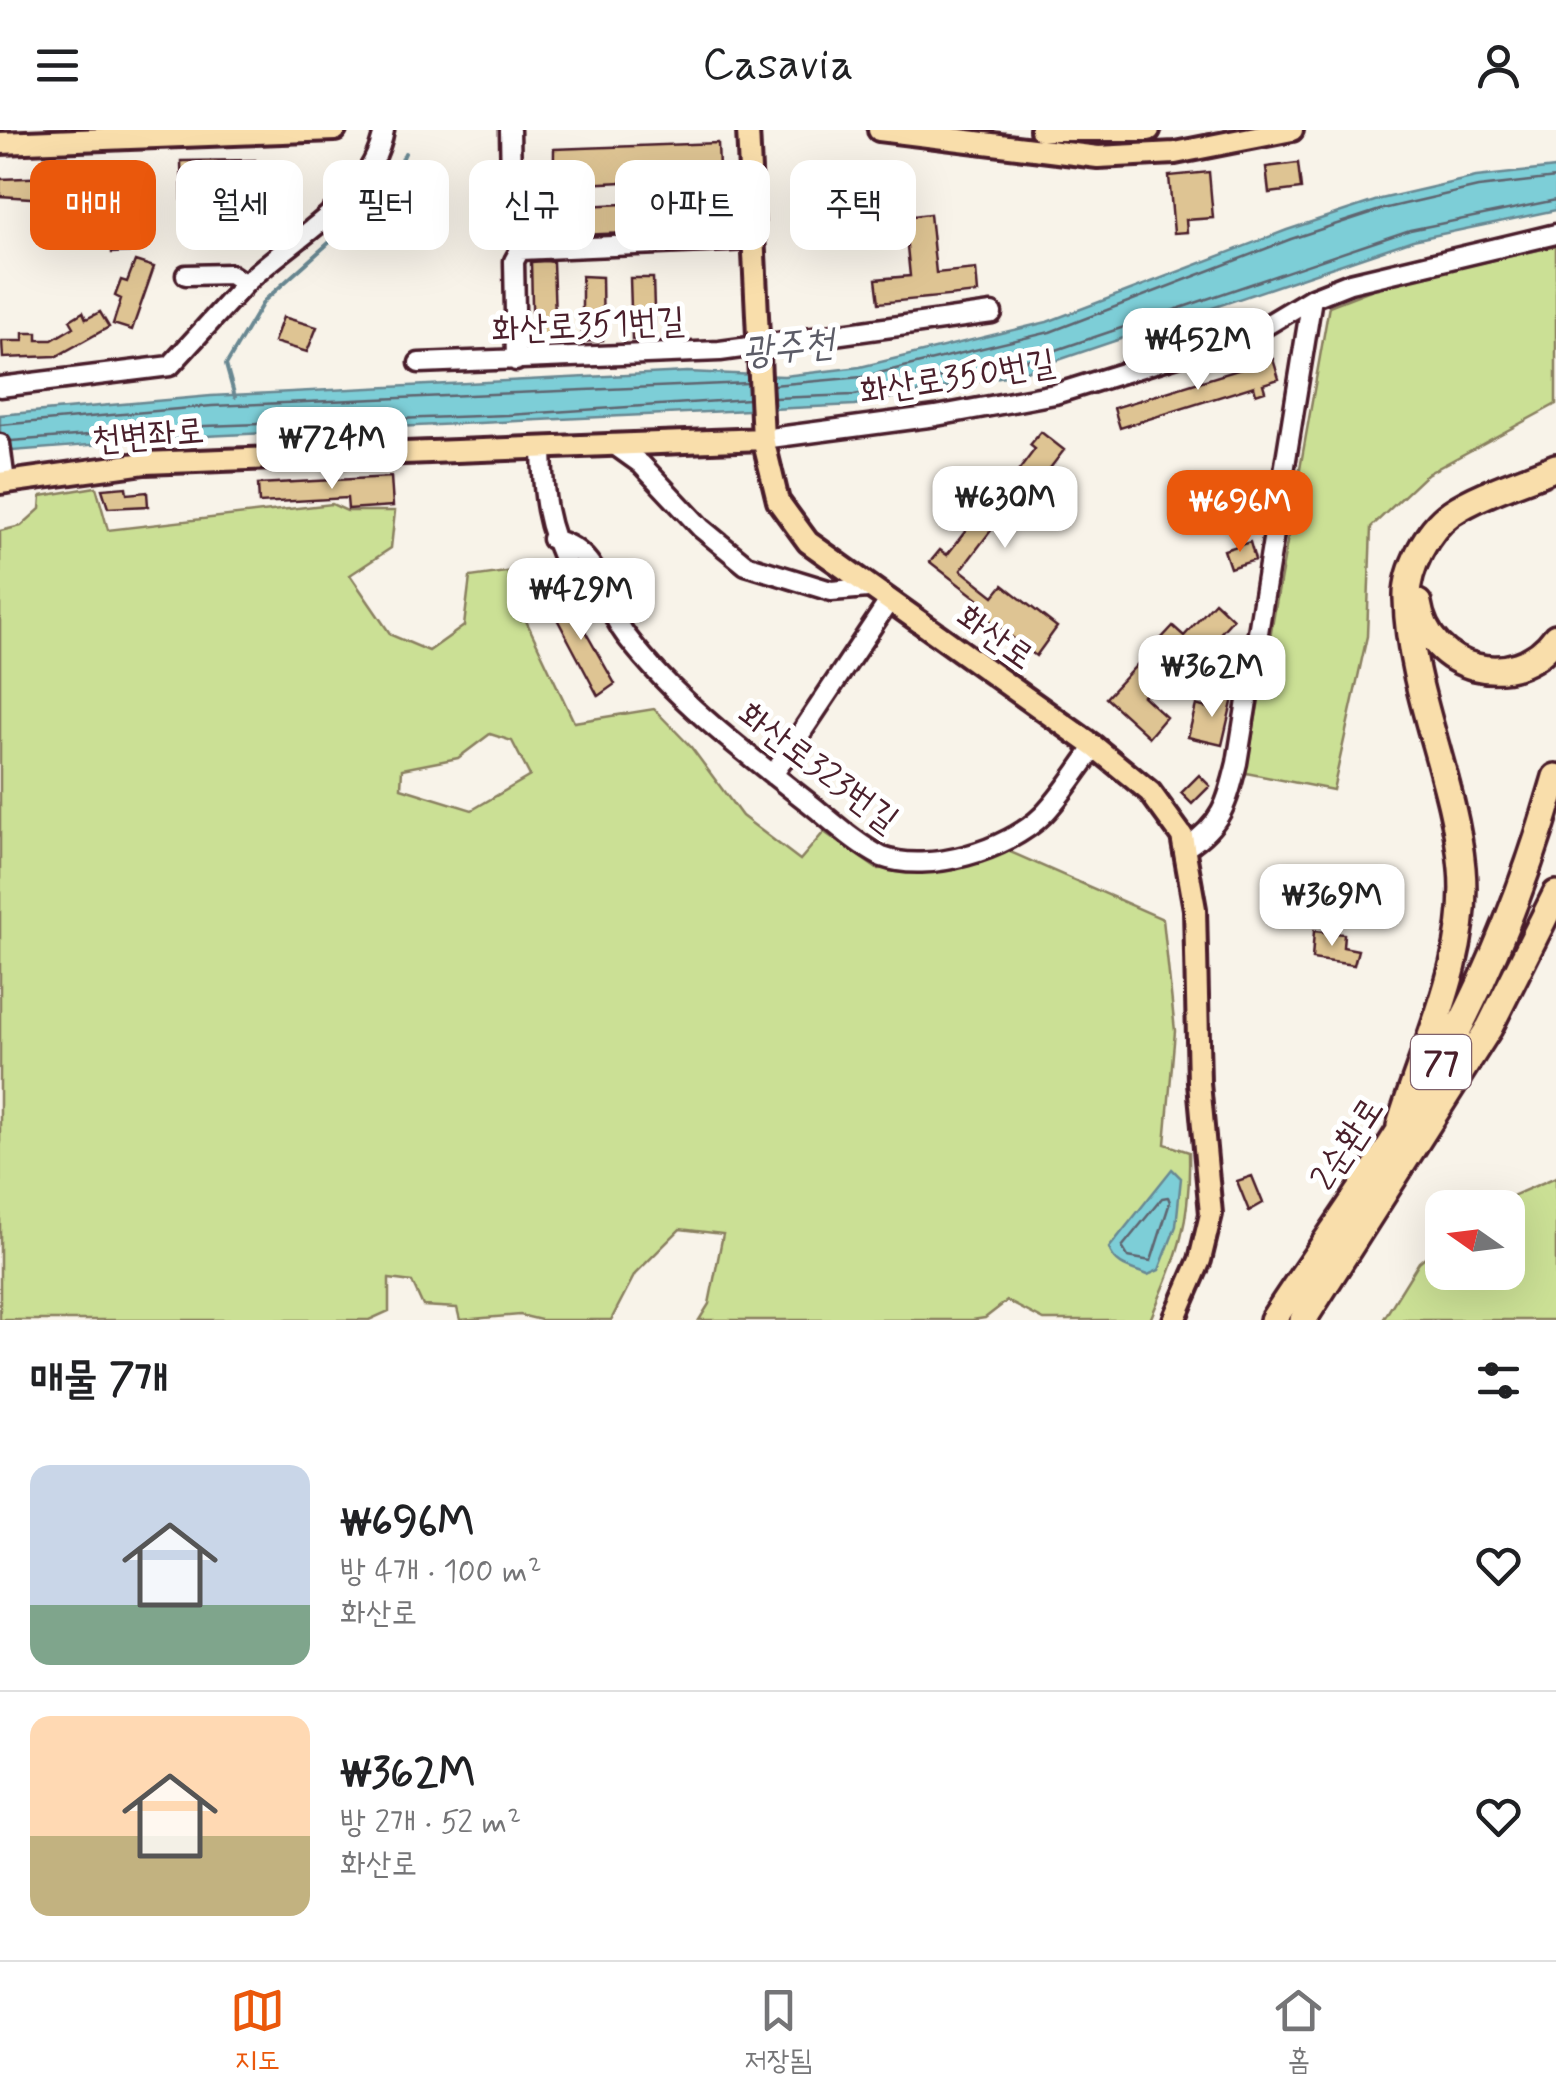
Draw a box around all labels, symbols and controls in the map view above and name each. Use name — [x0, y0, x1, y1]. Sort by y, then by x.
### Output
text: Casavia — [702, 36, 854, 95]
icon: menu — [30, 38, 85, 93]
icon: person — [1471, 38, 1526, 93]
chip: 매매 — [30, 160, 156, 250]
chip: 월세 — [176, 160, 303, 250]
chip: 필터 — [323, 160, 449, 250]
chip: 신규 — [469, 160, 595, 250]
chip: 아파트 — [615, 160, 770, 250]
chip: 주택 — [790, 160, 916, 250]
street label: 화산로351번길 — [490, 298, 686, 354]
pin: ₩452M — [1128, 308, 1268, 393]
water label: 광주천 — [740, 319, 840, 378]
text: ₩452M — [1145, 319, 1251, 361]
street label: 화산로350번길 — [856, 340, 1058, 416]
pin: ₩724M — [262, 407, 402, 492]
street label: 천변좌로 — [90, 408, 206, 464]
text: ₩724M — [278, 418, 386, 460]
pin: ₩630M — [935, 466, 1075, 551]
pin: ₩696M — [1170, 470, 1310, 555]
text: ₩630M — [954, 477, 1056, 519]
text: ₩696M — [1189, 481, 1291, 523]
pin: ₩429M — [511, 558, 651, 643]
text: ₩429M — [529, 569, 633, 611]
street label: 화산로 — [947, 595, 1043, 681]
pin: ₩362M — [1142, 635, 1282, 720]
text: ₩362M — [1160, 646, 1264, 688]
street label: 화산로323번길 — [728, 692, 907, 843]
pin: ₩369M — [1262, 864, 1402, 949]
text: ₩369M — [1282, 875, 1382, 917]
road number: 77 — [1411, 1035, 1471, 1089]
street label: 2순환로 — [1301, 1089, 1395, 1199]
north arrow — [1425, 1190, 1525, 1290]
map controls — [1425, 1190, 1525, 1290]
text: 매물 7개 — [30, 1353, 168, 1408]
icon: filters — [1471, 1353, 1526, 1408]
text: ₩696M — [340, 1496, 474, 1551]
icon: home — [110, 1505, 230, 1625]
icon: heart — [1471, 1538, 1526, 1593]
text: 방 4개 · 100 m² — [340, 1551, 542, 1593]
text: 화산로 — [340, 1593, 417, 1635]
text: ₩362M — [340, 1747, 475, 1802]
icon: home — [110, 1756, 230, 1876]
icon: heart — [1471, 1789, 1526, 1844]
text: 방 2개 · 52 m² — [340, 1802, 521, 1844]
text: 화산로 — [340, 1844, 417, 1886]
tab: 지도 — [230, 1983, 285, 2080]
tab: 저장됨 — [744, 1983, 812, 2080]
tab: 홈 — [1271, 1983, 1326, 2080]

